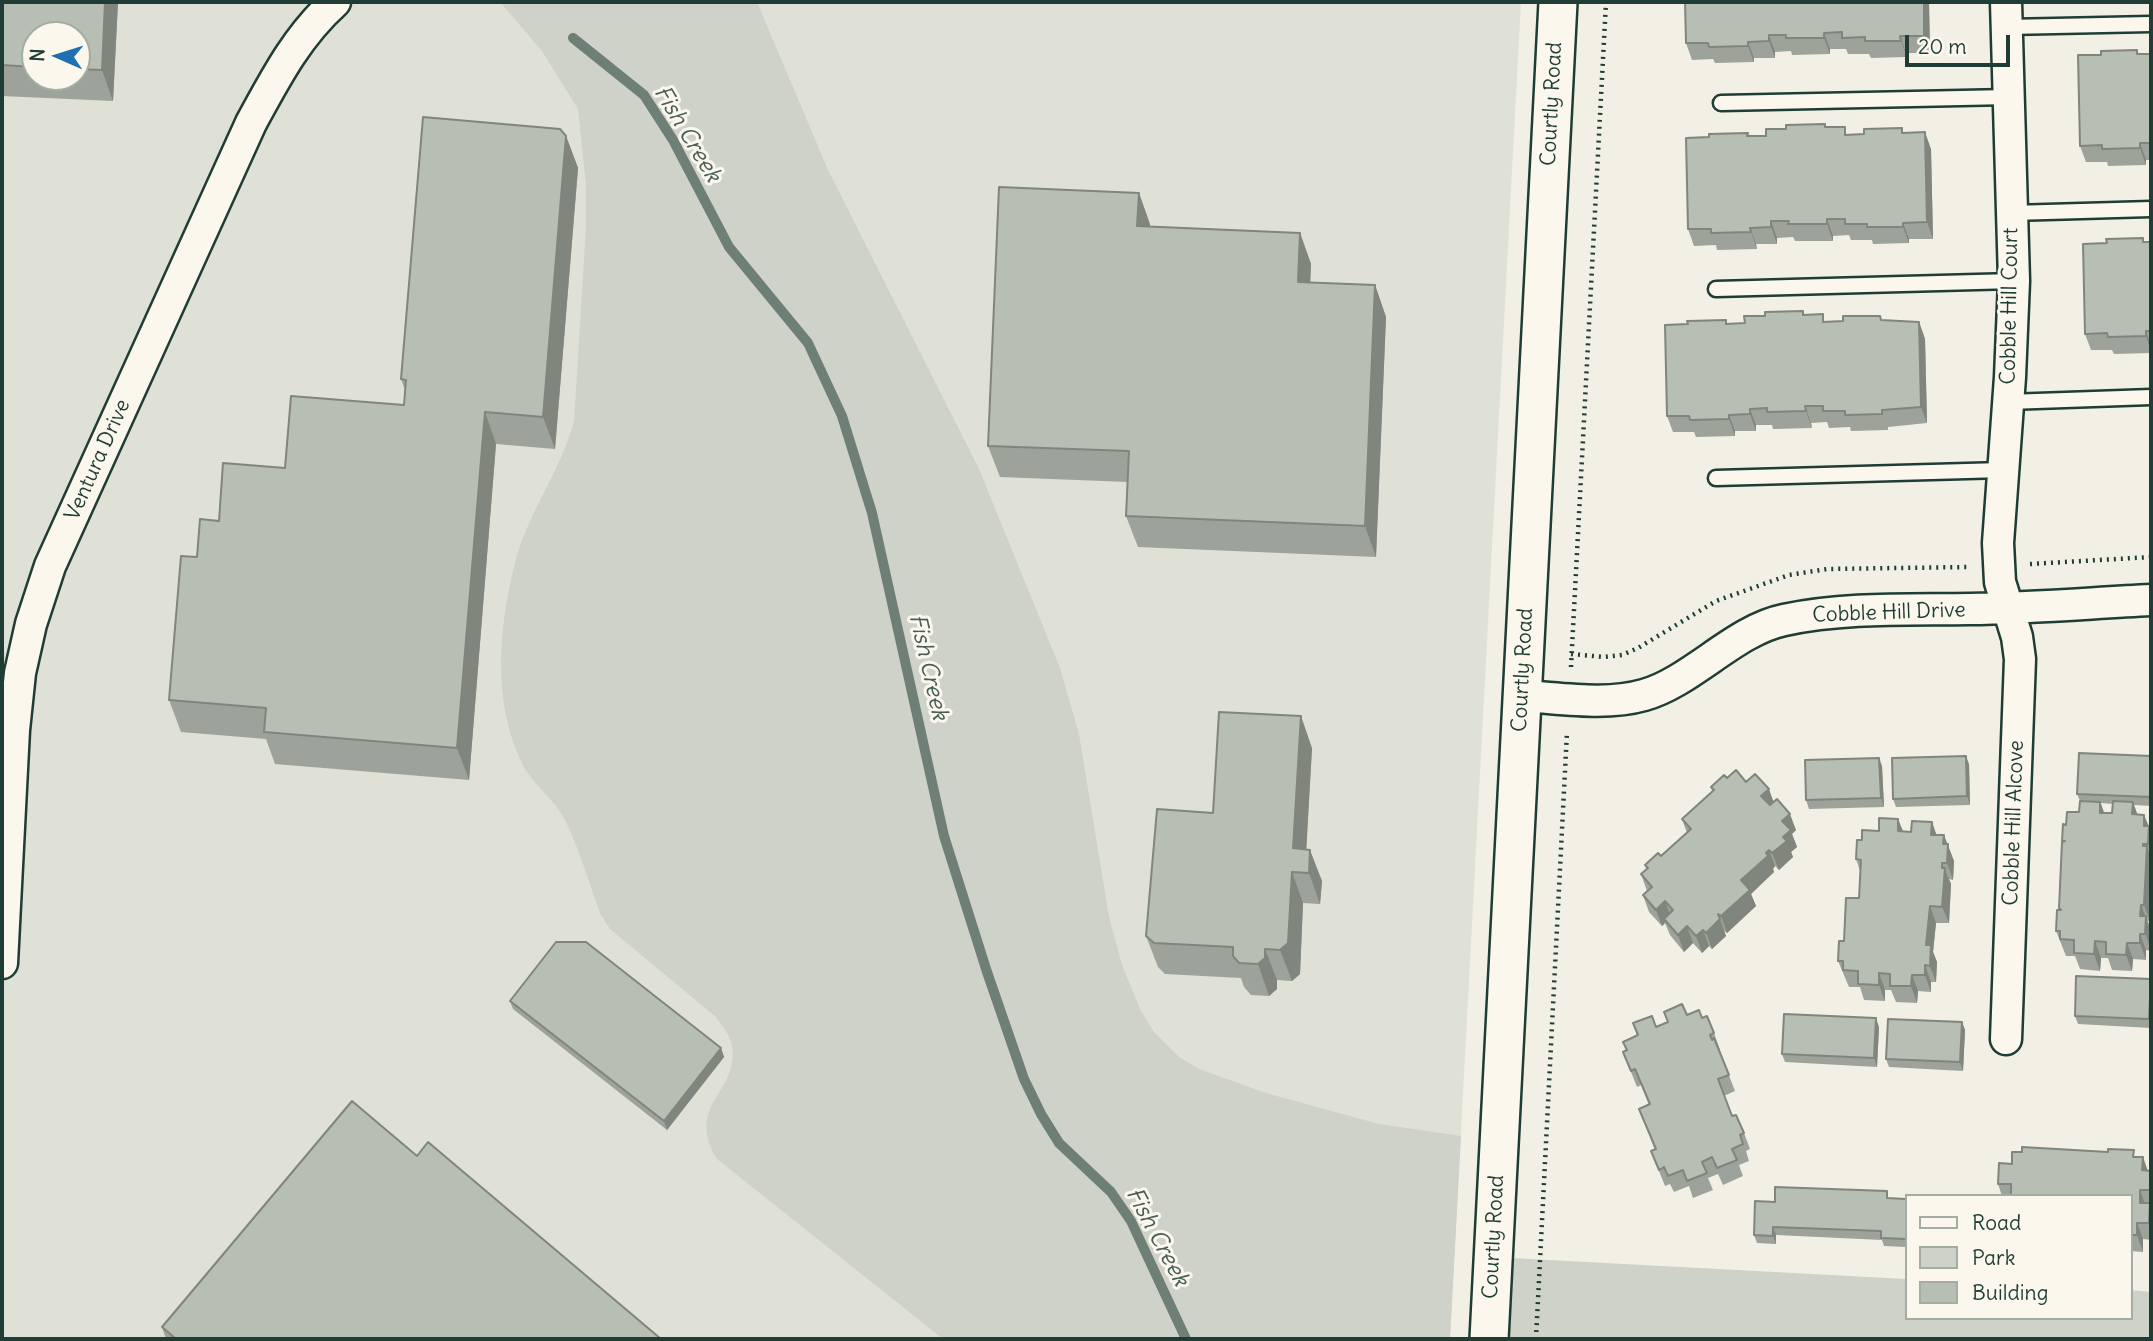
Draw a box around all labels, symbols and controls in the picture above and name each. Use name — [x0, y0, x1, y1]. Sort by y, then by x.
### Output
north arrow — [21, 21, 91, 91]
scale bar — [1908, 21, 2013, 65]
text: 20 m — [1918, 33, 1967, 60]
street label: Courtly Road — [1536, 41, 1568, 167]
text: N — [25, 48, 49, 62]
water label: Fish Creek — [647, 81, 727, 187]
street label: Cobble Hill Court — [1996, 227, 2024, 385]
street label: Ventura Drive — [60, 396, 136, 524]
street label: Cobble Hill Drive — [1812, 598, 1966, 628]
street label: Courtly Road — [1507, 607, 1539, 733]
water label: Fish Creek — [902, 611, 954, 723]
street label: Cobble Hill Alcove — [1999, 740, 2029, 906]
street label: Courtly Road — [1478, 1174, 1510, 1300]
water label: Fish Creek — [1120, 1183, 1194, 1291]
legend — [1904, 1194, 2132, 1320]
text: Road — [1972, 1209, 2021, 1236]
text: Park — [1972, 1244, 2015, 1271]
text: Building — [1972, 1279, 2048, 1306]

